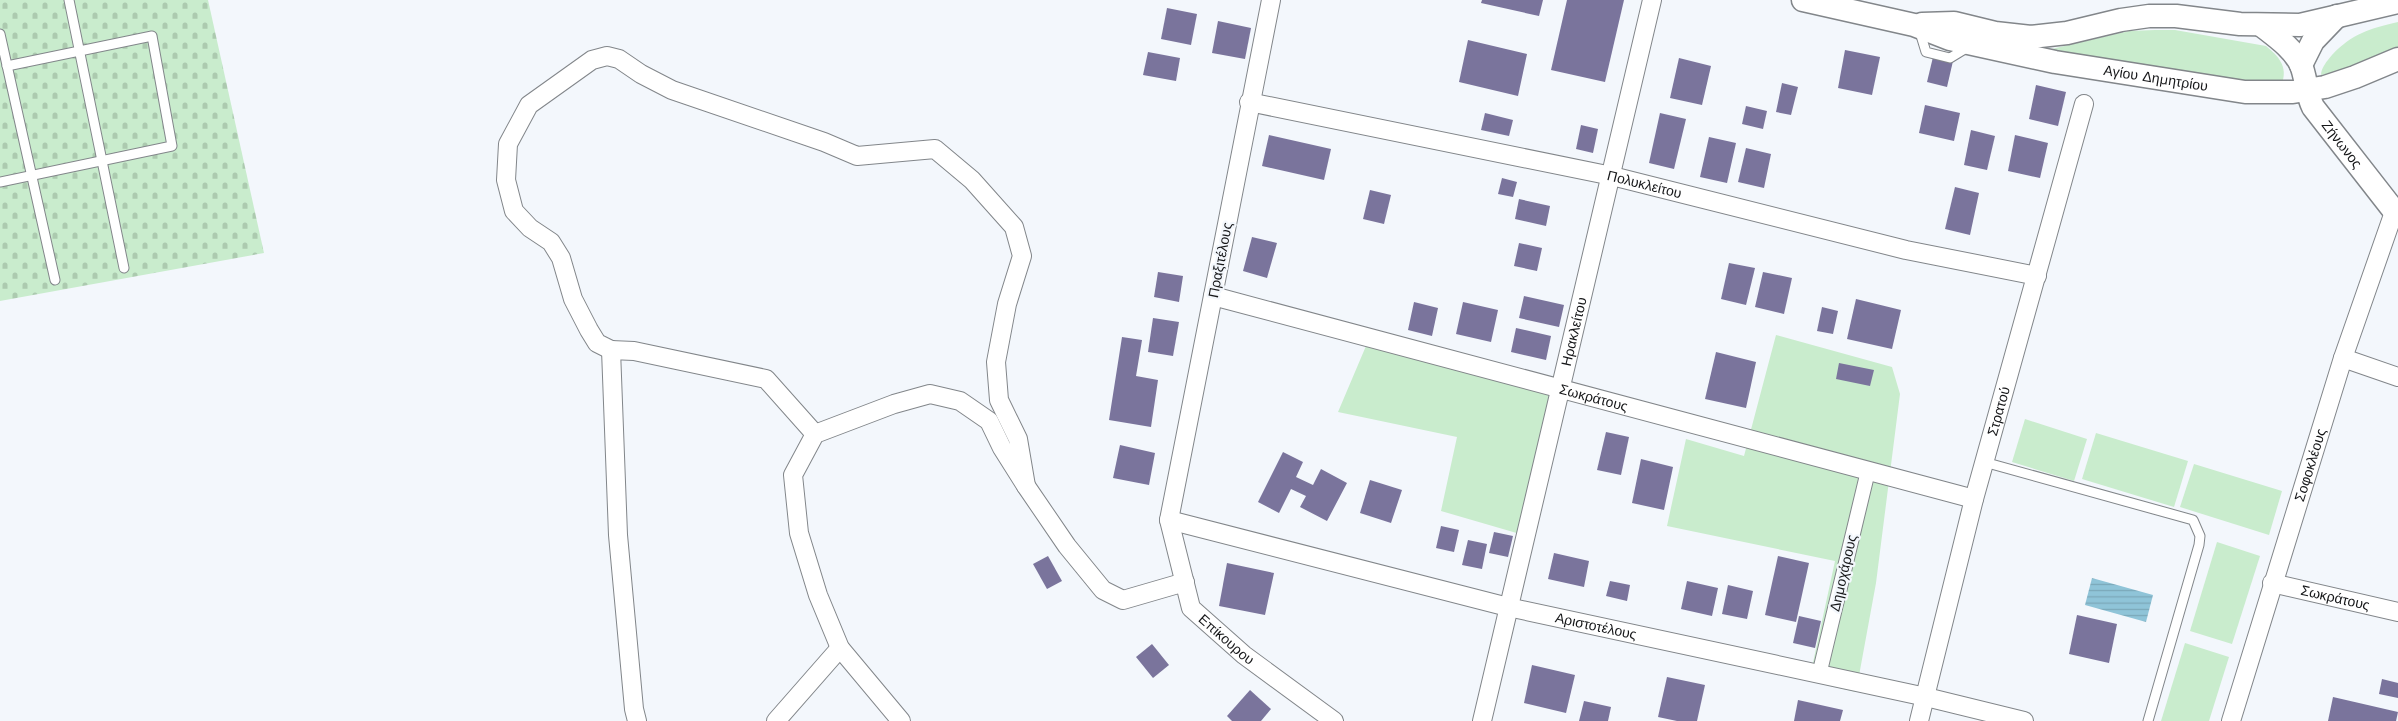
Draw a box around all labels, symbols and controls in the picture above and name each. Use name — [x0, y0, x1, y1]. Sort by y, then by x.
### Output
street label: Αγίου Δημητρίου — [2103, 62, 2209, 94]
street label: Ζήνωνος — [2319, 117, 2366, 171]
street label: Πολυκλείτου — [1606, 167, 1683, 201]
street label: Πραξιτέλους — [1205, 221, 1235, 299]
street label: Ηρακλείτου — [1558, 296, 1590, 368]
street label: Σωκράτους — [1558, 381, 1630, 414]
street label: Στρατού — [1984, 385, 2013, 437]
street label: Σοφοκλέους — [2291, 426, 2329, 503]
street label: Δημοχάρους — [1826, 533, 1860, 613]
street label: Σωκράτους — [2299, 582, 2372, 613]
street label: Αριστοτέλους — [1554, 609, 1638, 643]
street label: Επίκουρου — [1196, 611, 1257, 668]

